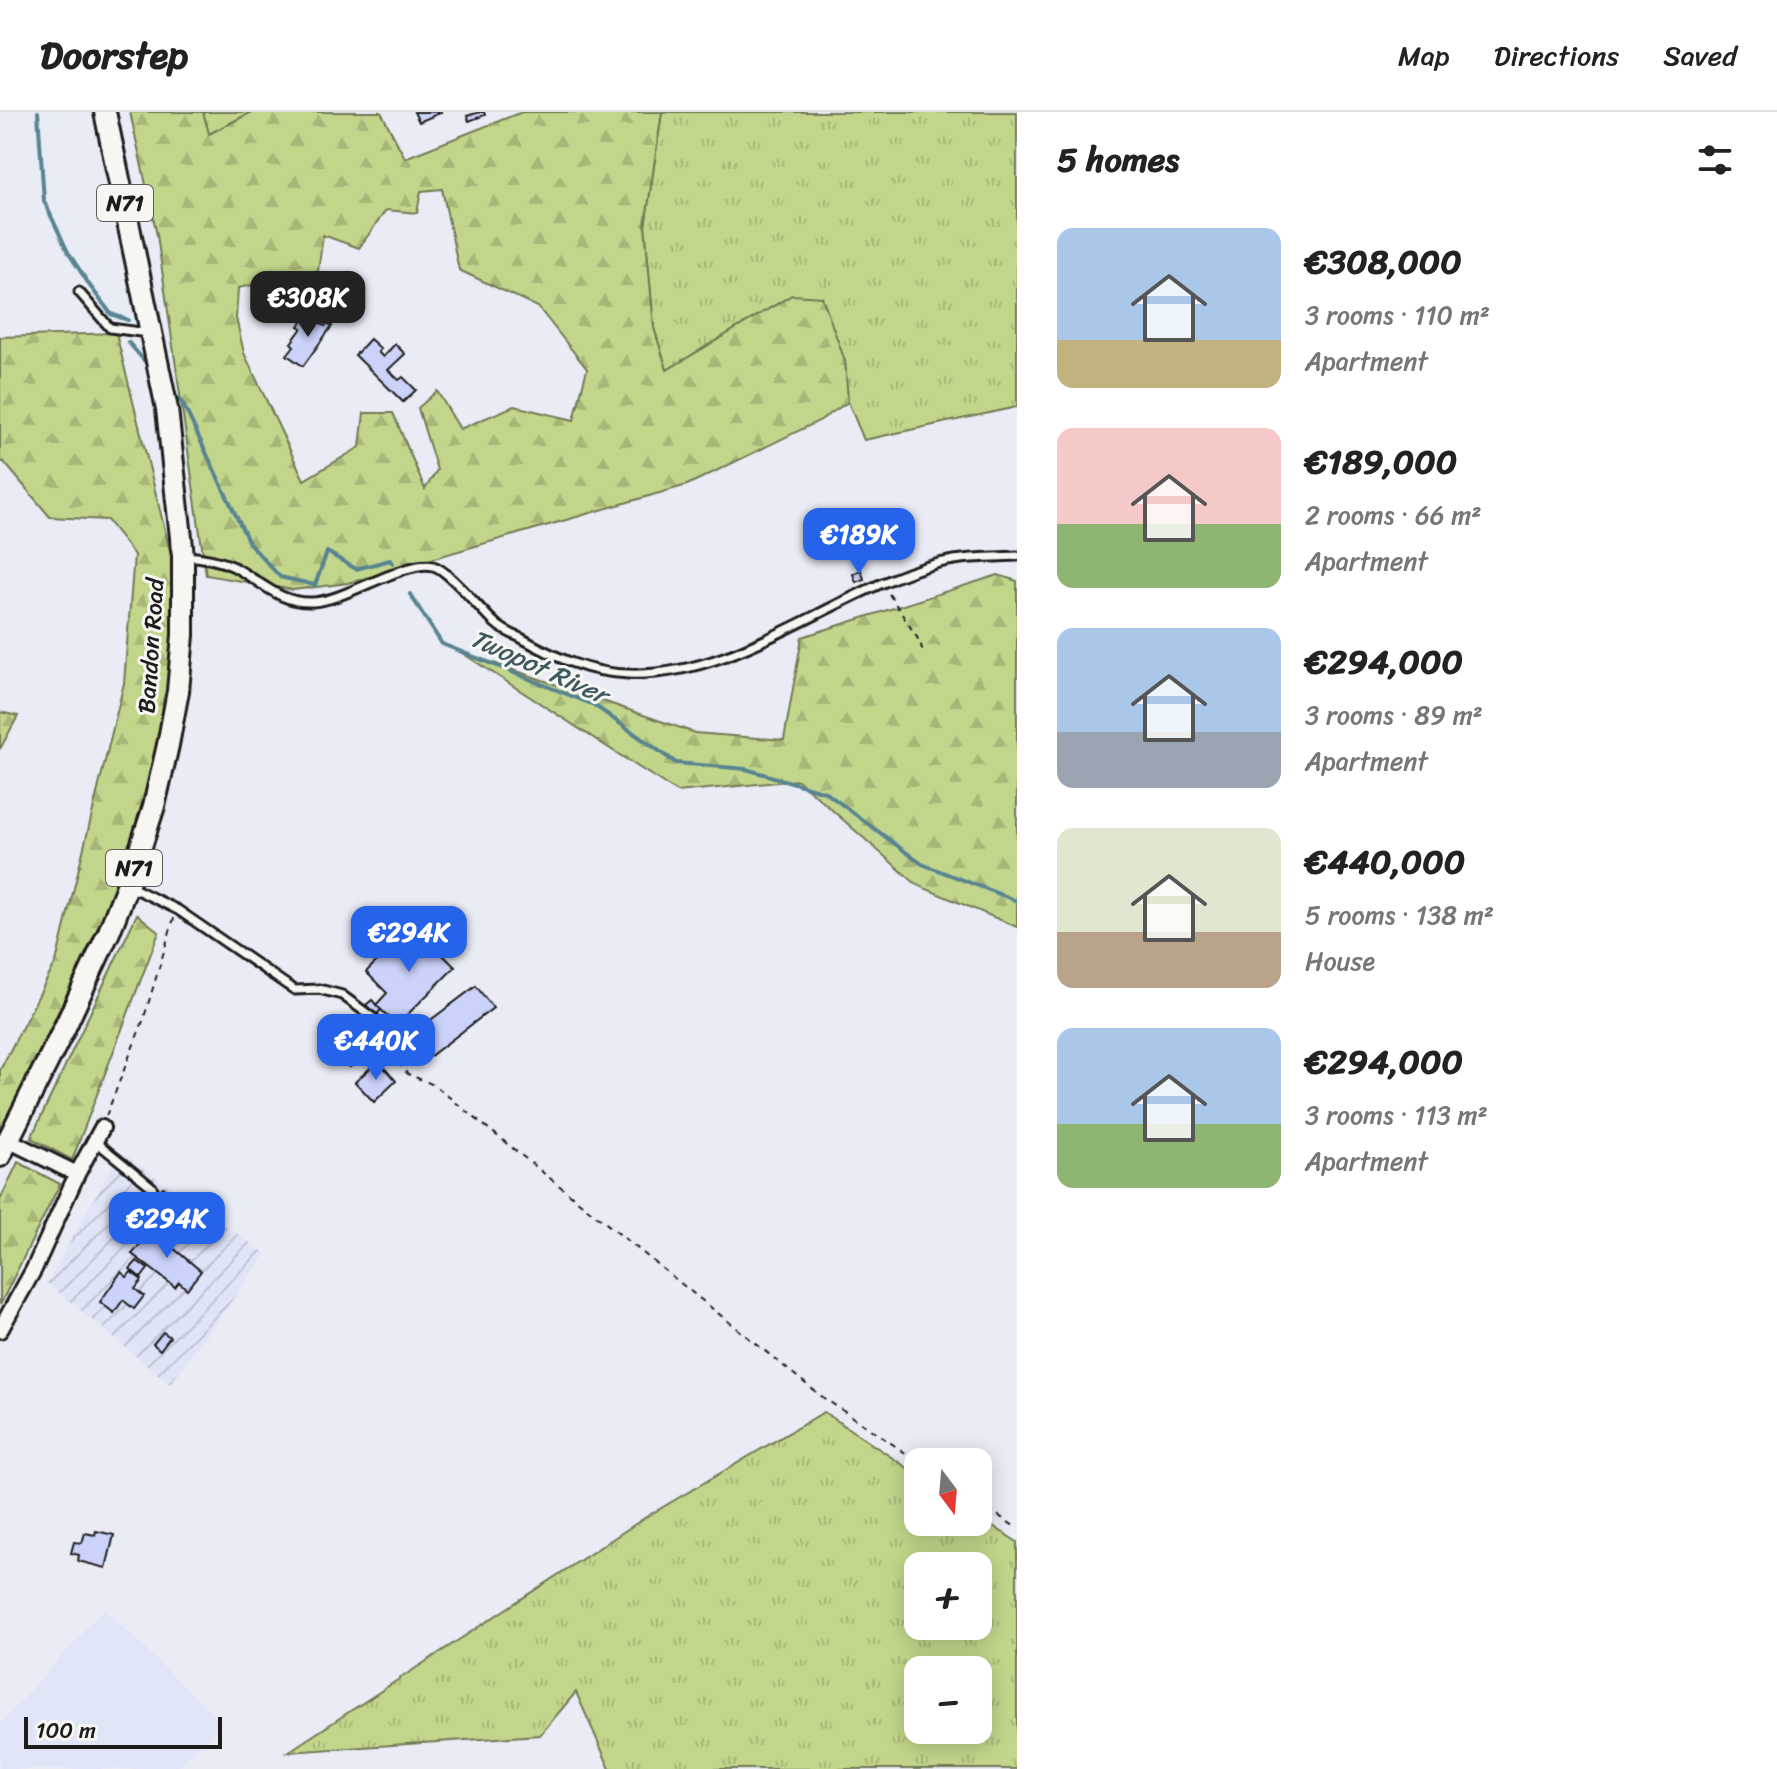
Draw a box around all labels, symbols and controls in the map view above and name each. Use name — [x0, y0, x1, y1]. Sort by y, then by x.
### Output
text: Doorstep — [40, 22, 188, 89]
text: Map — [1398, 31, 1450, 80]
text: Directions — [1494, 31, 1619, 80]
text: Saved — [1663, 31, 1737, 80]
text: 5 homes — [1057, 130, 1179, 190]
icon: filters — [1693, 138, 1737, 182]
road number: N71 — [97, 185, 153, 221]
text: €308,000 — [1305, 232, 1462, 292]
icon: home — [1121, 260, 1217, 356]
pin: €308K — [252, 271, 364, 339]
text: €308K — [268, 274, 348, 320]
text: 3 rooms · 110 m² — [1305, 292, 1490, 338]
text: Apartment — [1305, 338, 1428, 384]
text: €189,000 — [1305, 432, 1457, 492]
icon: home — [1121, 460, 1217, 556]
text: 2 rooms · 66 m² — [1305, 492, 1481, 538]
pin: €189K — [803, 508, 915, 576]
text: €189K — [821, 511, 897, 557]
text: Apartment — [1305, 538, 1428, 584]
street label: Bandon Road — [125, 575, 177, 715]
water label: Twopot River — [463, 615, 619, 719]
text: €294,000 — [1305, 632, 1463, 692]
icon: home — [1121, 660, 1217, 756]
text: 3 rooms · 89 m² — [1305, 692, 1483, 738]
text: Apartment — [1305, 738, 1428, 784]
text: €440,000 — [1305, 832, 1465, 892]
road number: N71 — [106, 850, 162, 886]
icon: home — [1121, 860, 1217, 956]
text: 5 rooms · 138 m² — [1305, 892, 1494, 938]
pin: €294K — [353, 906, 465, 974]
text: €294K — [369, 909, 449, 955]
text: House — [1305, 938, 1375, 984]
pin: €440K — [320, 1014, 432, 1082]
text: €440K — [335, 1017, 417, 1063]
text: €294,000 — [1305, 1032, 1463, 1092]
icon: home — [1121, 1060, 1217, 1156]
text: 3 rooms · 113 m² — [1305, 1092, 1488, 1138]
text: Apartment — [1305, 1138, 1428, 1184]
pin: €294K — [111, 1192, 223, 1260]
text: €294K — [127, 1195, 207, 1241]
north arrow — [904, 1448, 992, 1536]
map controls — [904, 1448, 992, 1744]
button: + — [904, 1552, 992, 1640]
button: − — [904, 1656, 992, 1744]
text: 100 m — [36, 1711, 96, 1750]
scale bar — [24, 1713, 222, 1749]

